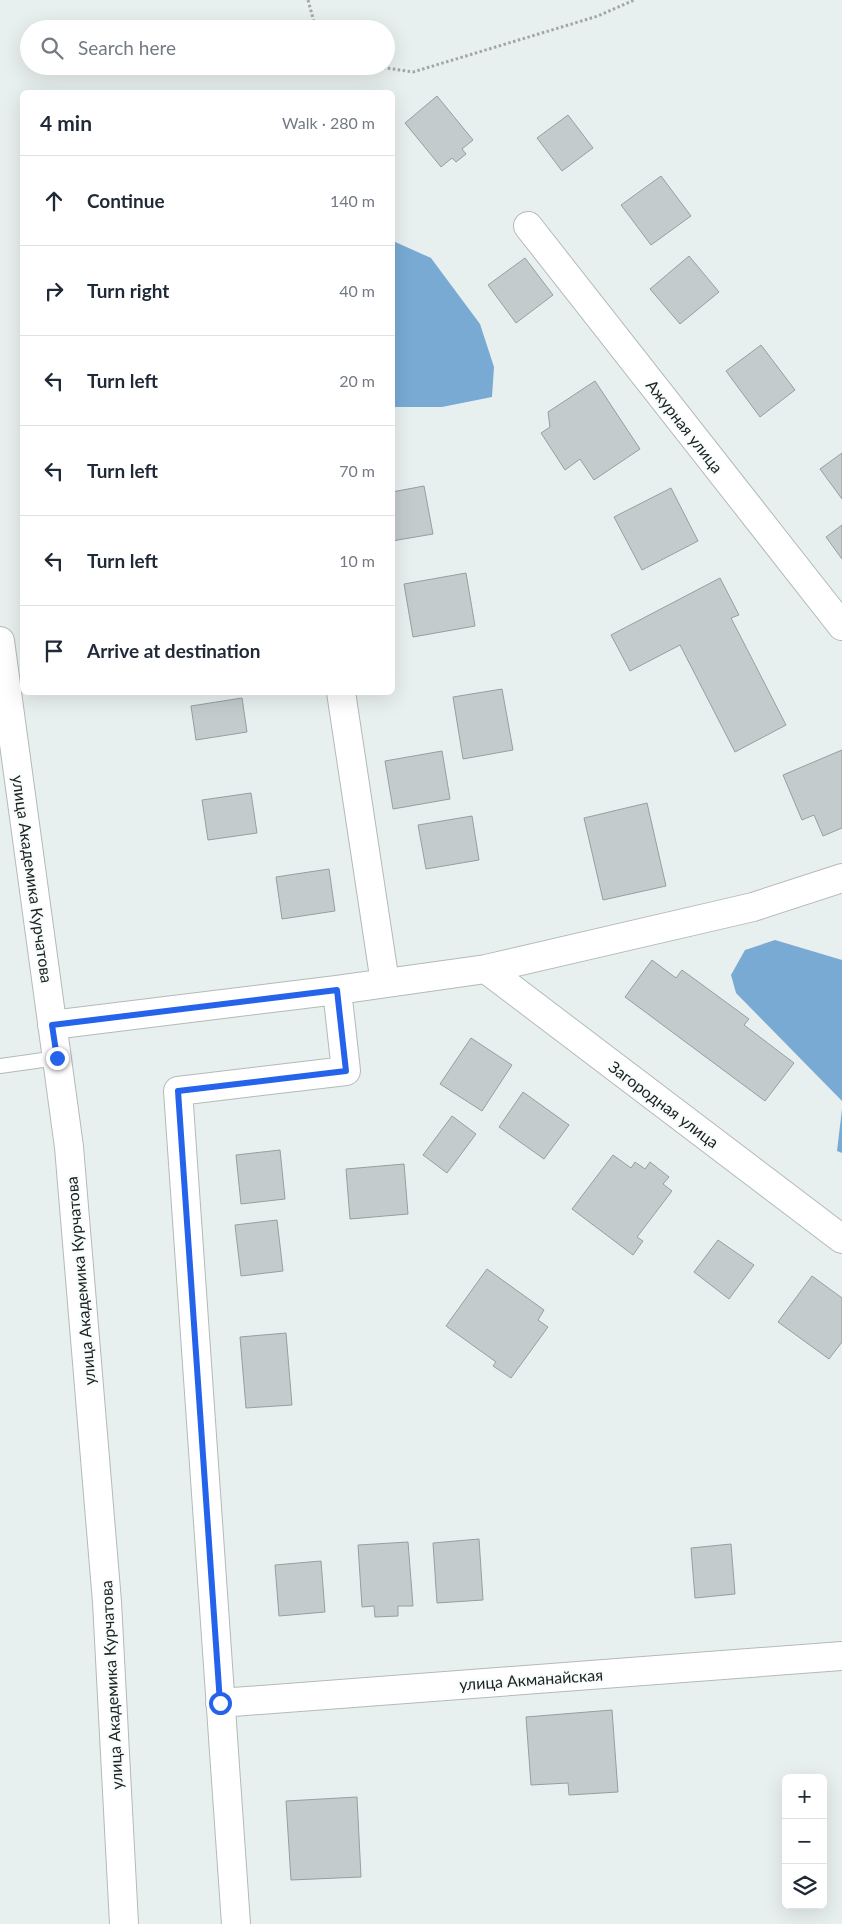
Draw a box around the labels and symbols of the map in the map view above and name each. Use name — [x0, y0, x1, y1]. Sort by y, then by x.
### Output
street label: Ажурная улица — [643, 376, 727, 476]
street label: улица Академика Курчатова — [9, 774, 57, 984]
route end — [46, 1047, 69, 1070]
street label: Загородная улица — [605, 1057, 723, 1151]
street label: улица Академика Курчатова — [61, 1176, 99, 1386]
street label: улица Академика Курчатова — [96, 1580, 126, 1790]
street label: улица Акманайская — [459, 1665, 603, 1693]
route start — [209, 1692, 232, 1715]

